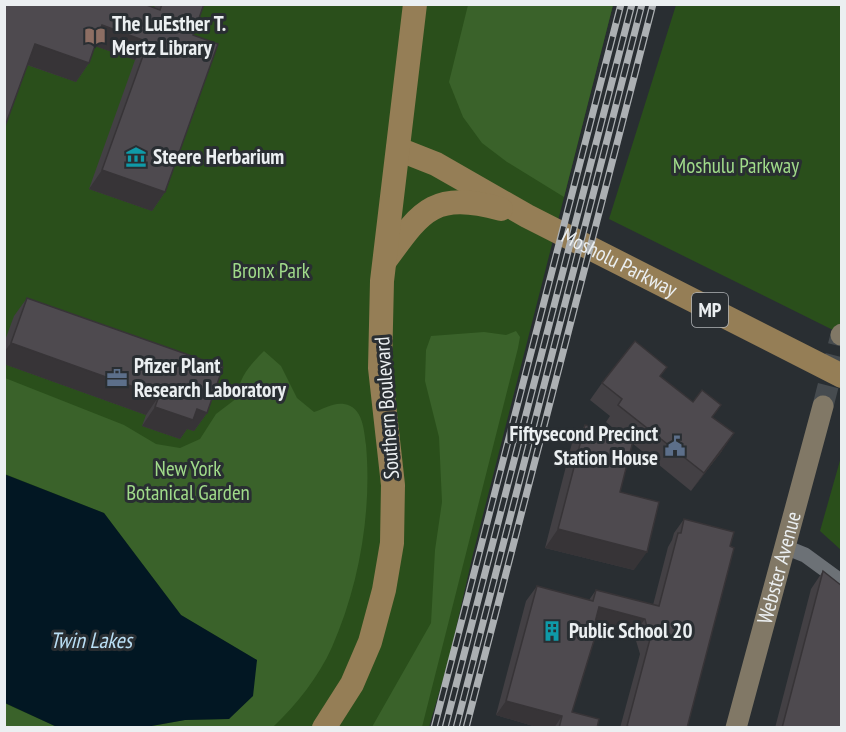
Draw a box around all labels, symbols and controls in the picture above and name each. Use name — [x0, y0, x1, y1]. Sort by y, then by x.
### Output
place label: The LuEsther T. Mertz Library — [112, 10, 226, 61]
library icon: The LuEsther T. Mertz Library — [83, 24, 107, 48]
place label: Steere Herbarium — [153, 143, 284, 170]
museum icon: Steere Herbarium — [124, 145, 148, 169]
park label: Moshulu Parkway — [673, 152, 799, 179]
street label: Mosholu Parkway — [557, 222, 682, 303]
park label: Bronx Park — [232, 257, 310, 284]
road number: MP — [692, 293, 728, 327]
street label: Southern Boulevard — [368, 336, 405, 480]
place label: Pfizer Plant Research Laboratory — [134, 352, 287, 403]
office icon: Pfizer Plant Research Laboratory — [105, 366, 129, 390]
place label: Fiftysecond Precinct Station House — [509, 420, 658, 471]
public building icon: Fiftysecond Precinct Station House — [663, 434, 687, 458]
park label: New York Botanical Garden — [126, 455, 250, 506]
street label: Webster Avenue — [751, 508, 807, 627]
place label: Public School 20 — [569, 617, 692, 644]
building icon: Public School 20 — [540, 619, 564, 643]
water label: Twin Lakes — [50, 626, 135, 654]

